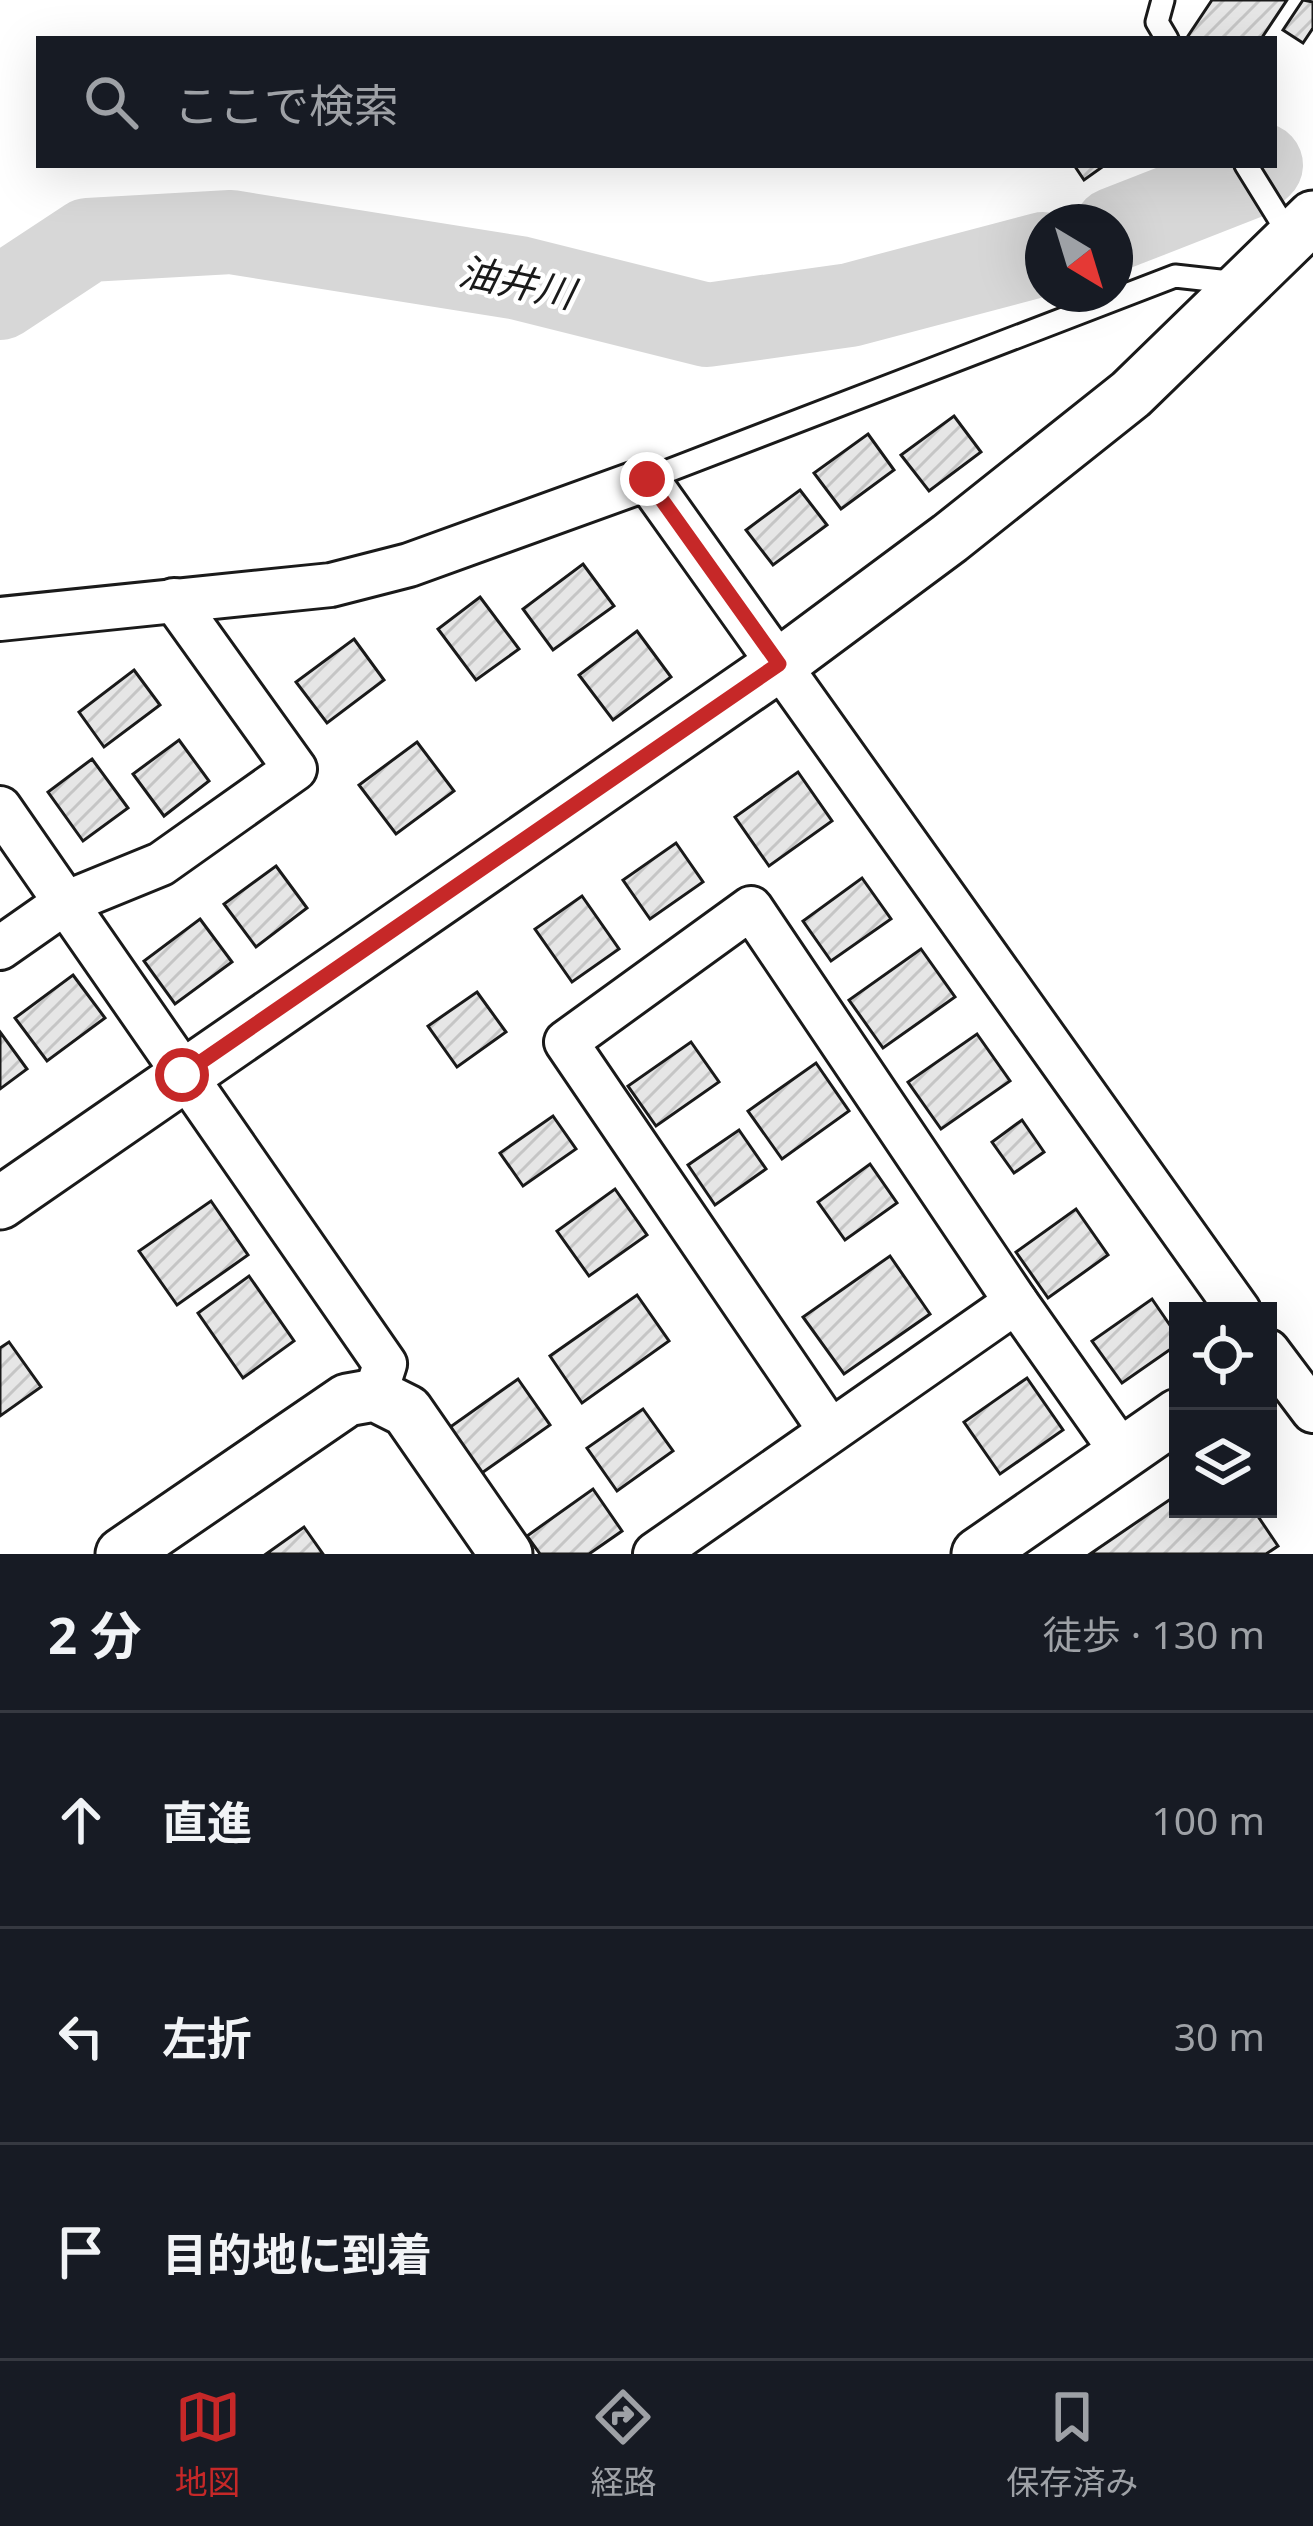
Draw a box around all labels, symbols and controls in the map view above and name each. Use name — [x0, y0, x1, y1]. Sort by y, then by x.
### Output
search box — [36, 36, 1277, 168]
icon: search — [78, 69, 144, 135]
text: ここで検索 — [174, 74, 399, 135]
north arrow — [1025, 204, 1133, 312]
water label: 油井川 — [454, 243, 584, 320]
route end — [620, 452, 674, 506]
route start — [155, 1048, 209, 1102]
map controls — [1169, 1302, 1277, 1518]
button: locate — [1169, 1302, 1277, 1410]
button: layers — [1169, 1410, 1277, 1518]
text: 2 分 — [48, 1599, 141, 1669]
text: 徒歩 · 130 m — [1043, 1607, 1265, 1660]
icon: ahead — [48, 1787, 114, 1853]
text: 直進 — [162, 1791, 252, 1852]
text: 100 m — [1151, 1793, 1265, 1846]
icon: left — [48, 2003, 114, 2069]
text: 左折 — [162, 2007, 252, 2068]
text: 30 m — [1174, 2009, 1265, 2062]
icon: arrive — [48, 2219, 114, 2285]
text: 目的地に到着 — [162, 2223, 432, 2284]
tab: 地図 — [175, 2384, 241, 2504]
tab: 経路 — [590, 2384, 656, 2504]
tab: 保存済み — [1006, 2384, 1138, 2504]

